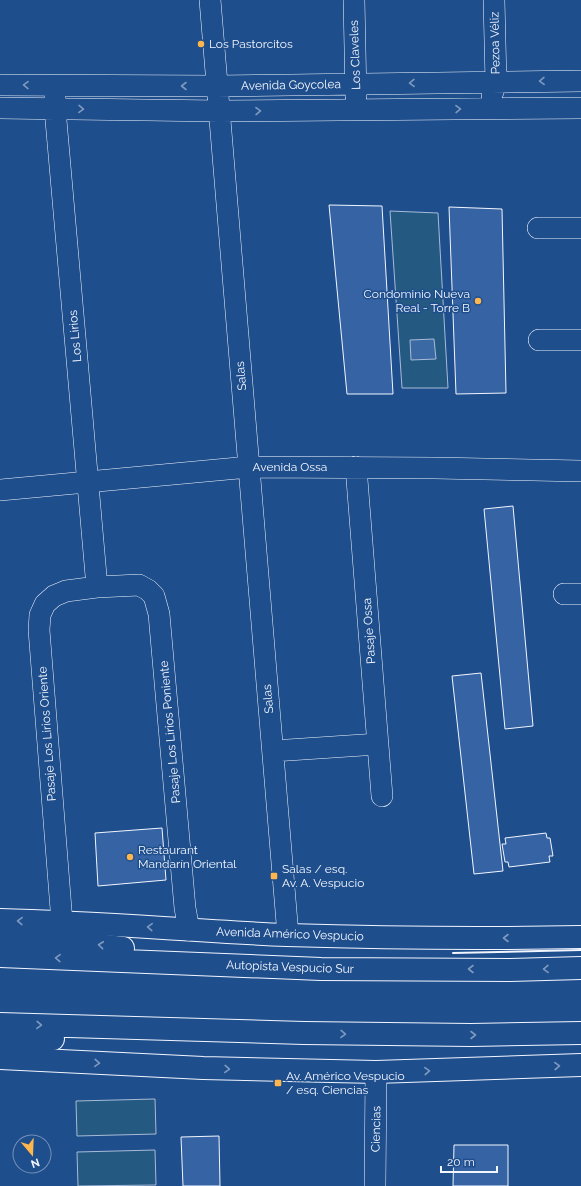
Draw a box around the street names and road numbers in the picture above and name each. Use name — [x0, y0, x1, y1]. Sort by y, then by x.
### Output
street label: Pezoa Véliz — [487, 11, 503, 74]
street label: Los Claveles — [347, 20, 363, 90]
street label: Avenida Goycolea — [241, 77, 341, 93]
street label: Los Lirios — [66, 309, 84, 363]
street label: Salas — [233, 361, 249, 391]
street label: Avenida Ossa — [253, 460, 327, 474]
street label: Pasaje Ossa — [360, 597, 378, 665]
street label: Pasaje Los Lirios Poniente — [157, 660, 183, 804]
street label: Pasaje Los Lirios Oriente — [35, 666, 59, 802]
street label: Salas — [260, 684, 276, 714]
street label: Avenida Américo Vespucio — [216, 924, 364, 944]
street label: Autopista Vespucio Sur — [226, 958, 355, 976]
street label: Ciencias — [369, 1105, 383, 1152]

